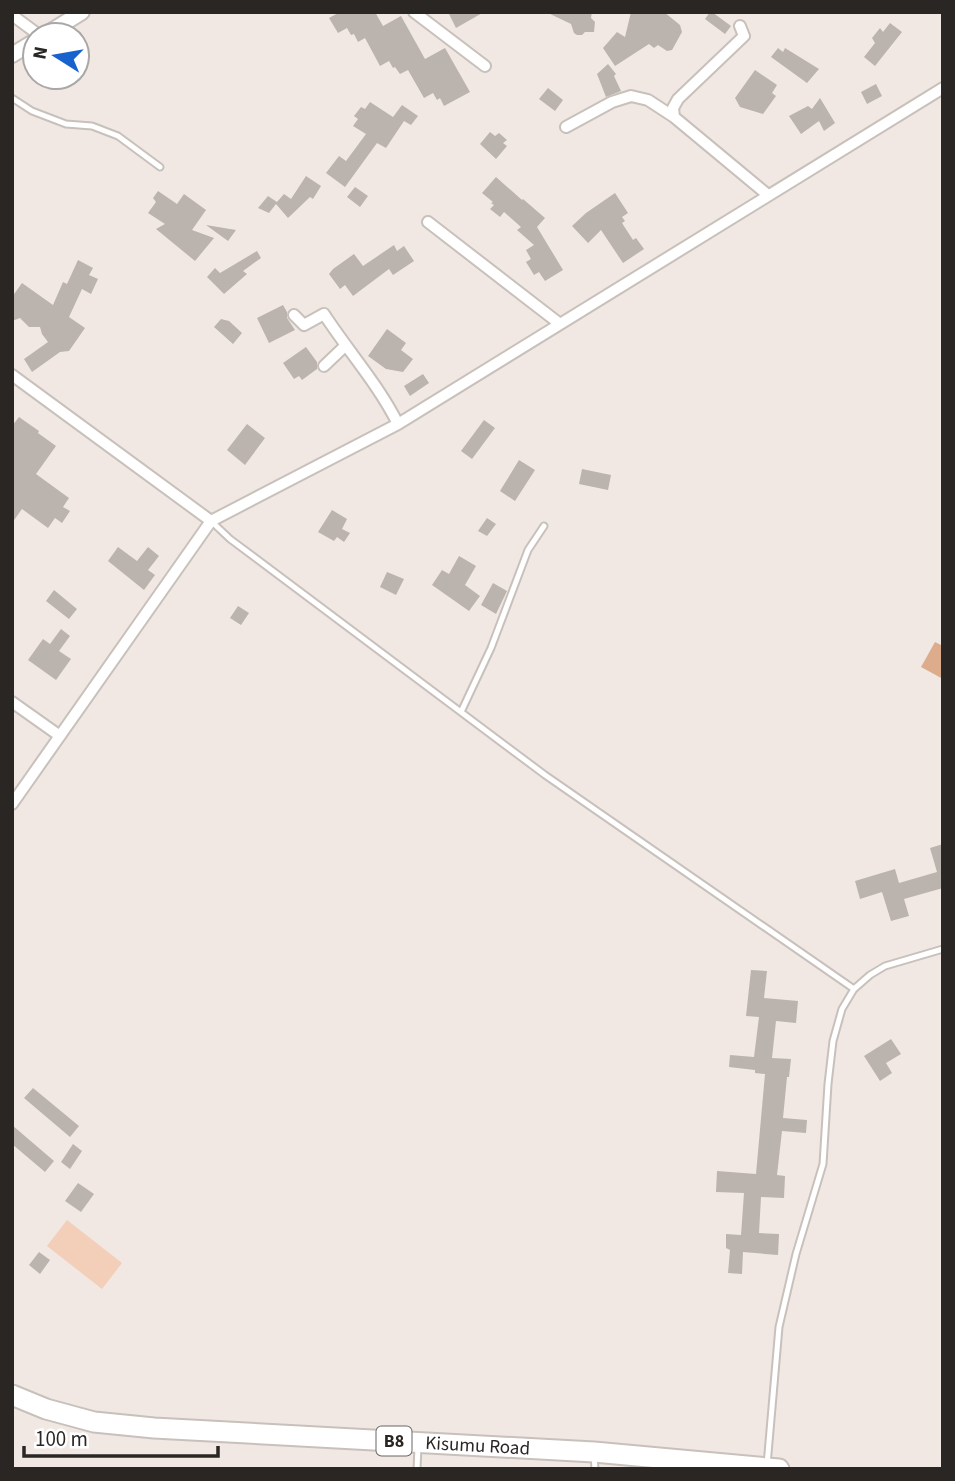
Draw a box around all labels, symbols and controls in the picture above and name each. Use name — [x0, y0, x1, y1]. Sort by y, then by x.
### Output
north arrow — [21, 21, 91, 91]
text: N — [26, 44, 55, 62]
scale bar — [24, 1414, 219, 1458]
text: 100 m — [35, 1424, 88, 1454]
road number: B8 — [376, 1426, 412, 1456]
street label: Kisumu Road — [425, 1429, 531, 1462]

